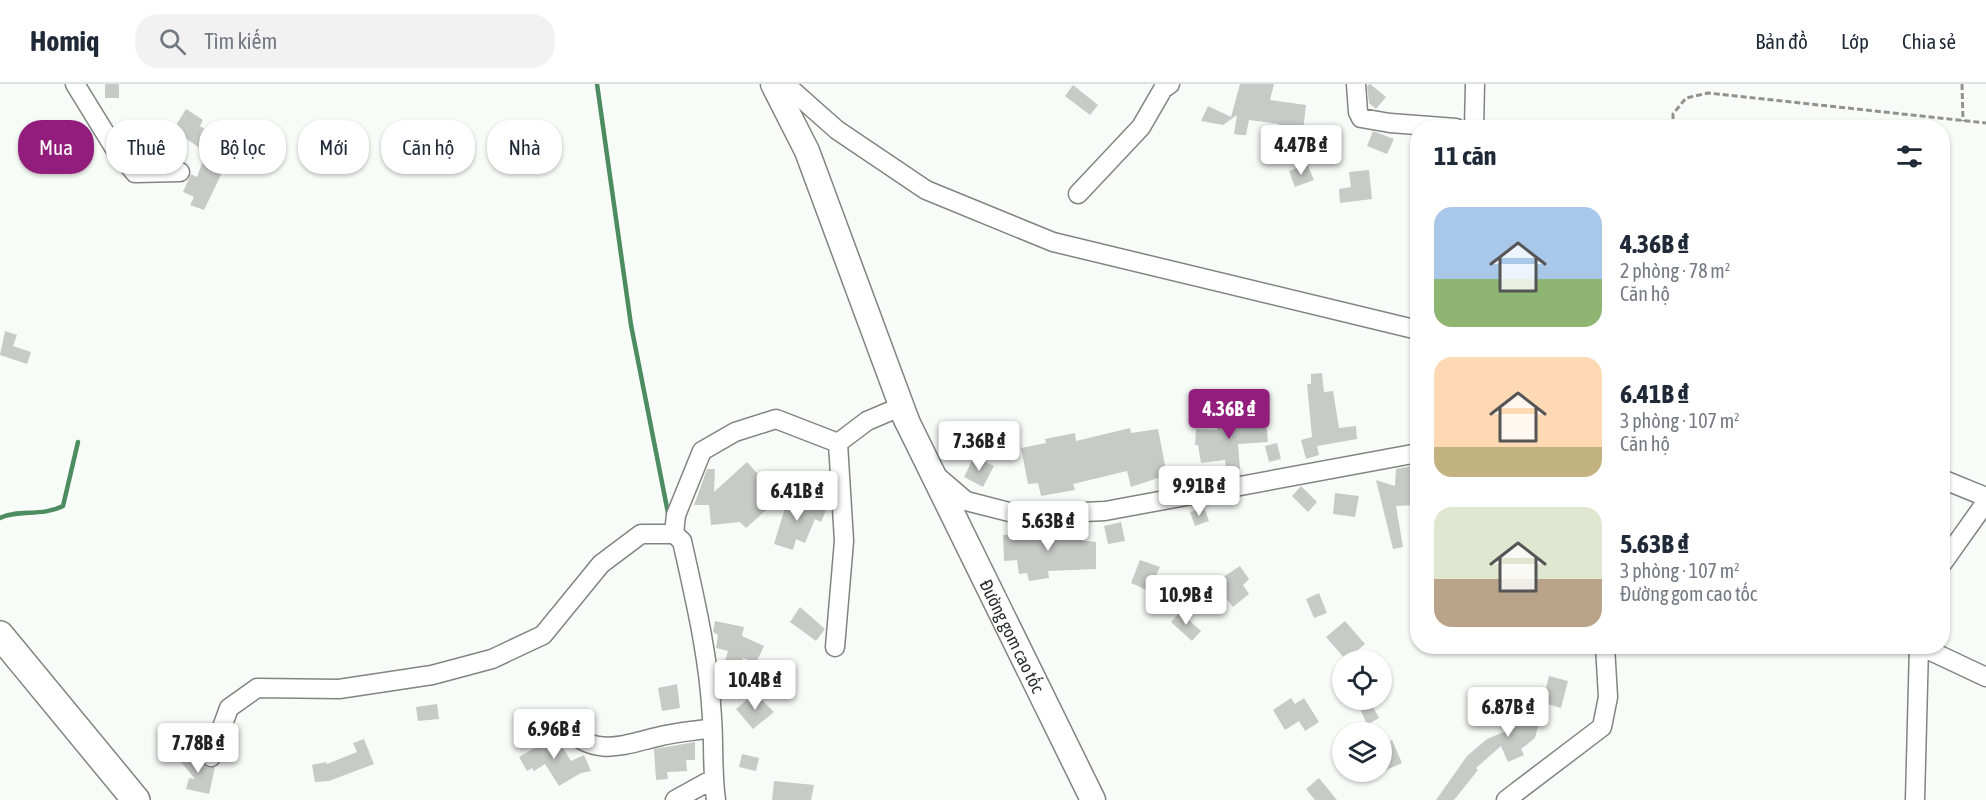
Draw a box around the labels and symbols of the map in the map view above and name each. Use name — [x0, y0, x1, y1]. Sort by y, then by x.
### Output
pin: 4.47B ₫ — [1246, 125, 1356, 176]
pin: 4.36B ₫ — [1174, 389, 1284, 440]
pin: 7.36B ₫ — [924, 421, 1034, 472]
pin: 9.91B ₫ — [1144, 466, 1254, 517]
pin: 6.41B ₫ — [742, 471, 852, 522]
pin: 5.63B ₫ — [993, 501, 1103, 552]
pin: 10.9B ₫ — [1131, 575, 1241, 626]
street label: Đường gom cao tốc — [976, 576, 1049, 696]
pin: 10.4B ₫ — [700, 660, 810, 711]
pin: 6.87B ₫ — [1453, 687, 1563, 738]
pin: 6.96B ₫ — [499, 709, 609, 760]
pin: 7.78B ₫ — [143, 723, 253, 774]

